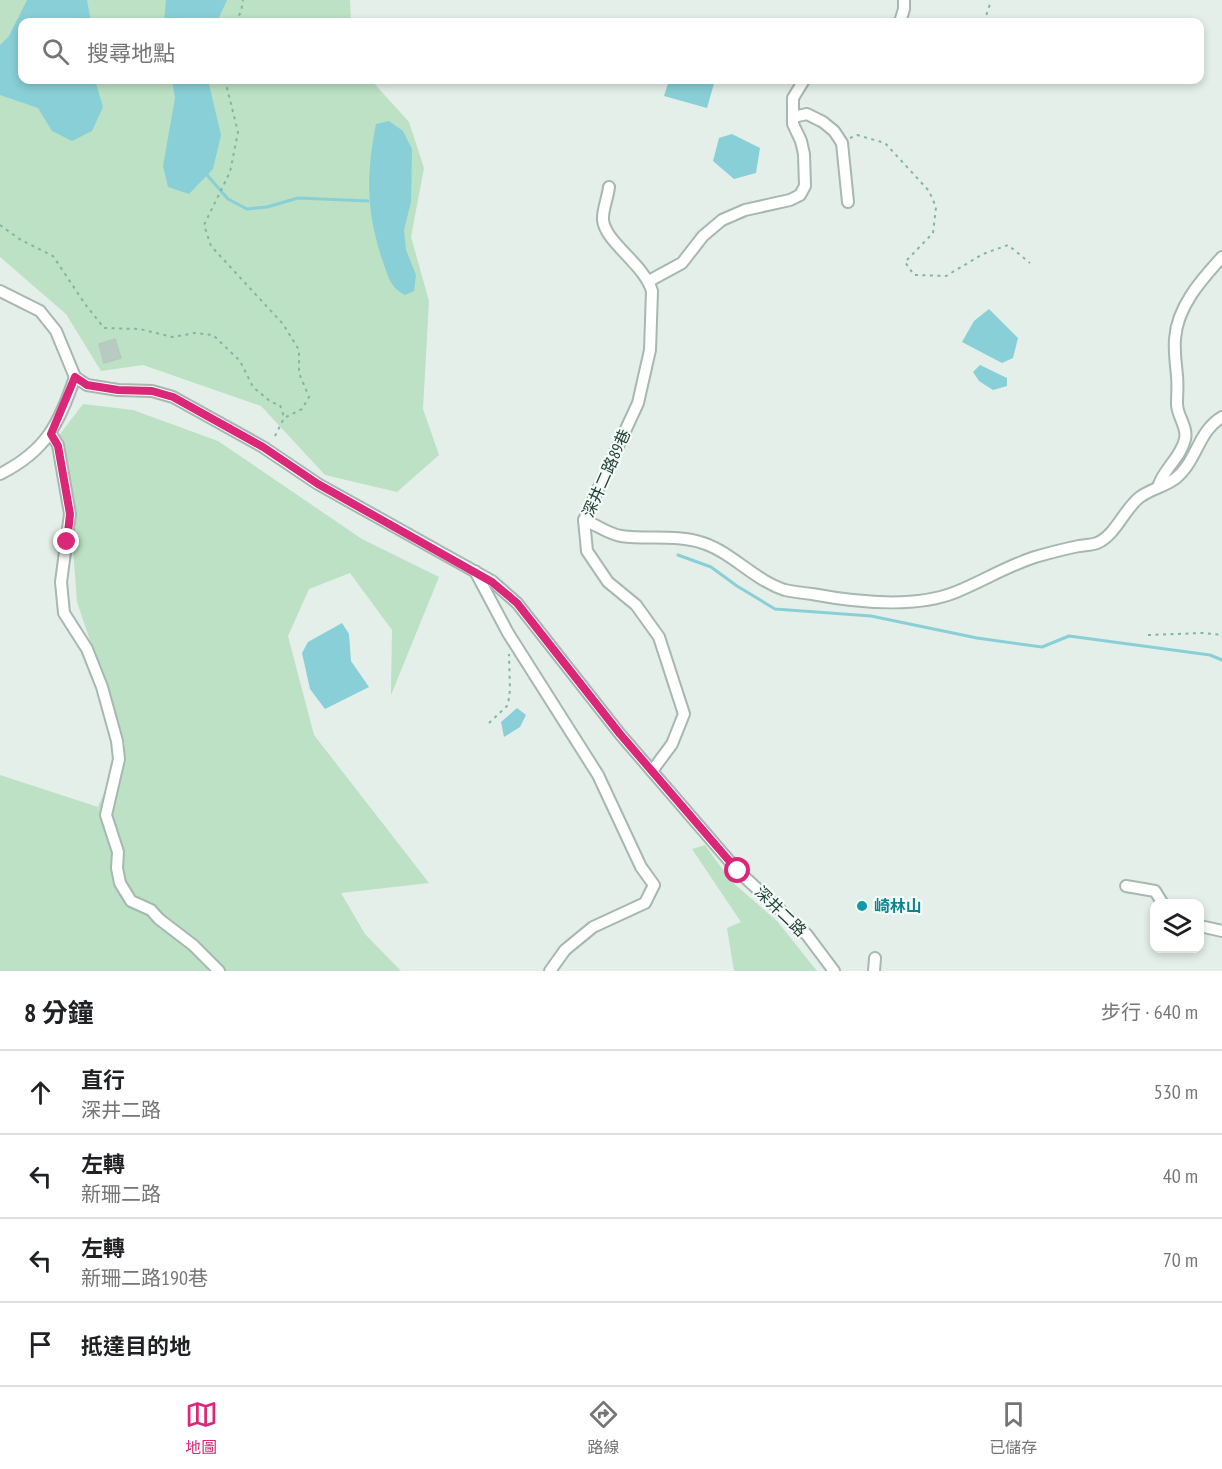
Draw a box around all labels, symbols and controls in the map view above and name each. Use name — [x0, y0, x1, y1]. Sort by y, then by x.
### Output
search box — [18, 18, 1204, 84]
icon: search — [39, 35, 72, 68]
text: 搜尋地點 — [87, 39, 175, 67]
street label: 深井二路89巷 — [578, 426, 634, 520]
route end — [53, 528, 79, 554]
route start — [724, 857, 750, 883]
street label: 深井二路 — [751, 882, 811, 940]
place label: 崎林山 — [874, 896, 922, 916]
marker: 崎林山 — [855, 899, 869, 913]
map controls — [1150, 899, 1204, 953]
button: layers — [1150, 899, 1204, 953]
text: 8 分鐘 — [24, 996, 94, 1029]
text: 步行 · 640 m — [1101, 999, 1198, 1025]
text: 直行 — [81, 1066, 125, 1094]
icon: ahead — [24, 1076, 57, 1109]
text: 530 m — [1154, 1079, 1198, 1105]
text: 深井二路 — [81, 1097, 161, 1123]
text: 左轉 — [81, 1150, 125, 1178]
icon: left — [24, 1160, 57, 1193]
text: 40 m — [1163, 1163, 1198, 1189]
text: 新珊二路 — [81, 1181, 161, 1207]
text: 左轉 — [81, 1234, 125, 1262]
icon: left — [24, 1244, 57, 1277]
text: 70 m — [1163, 1247, 1198, 1273]
text: 新珊二路190巷 — [81, 1265, 208, 1291]
icon: arrive — [24, 1328, 57, 1361]
text: 抵達目的地 — [81, 1332, 191, 1360]
tab: 地圖 — [185, 1398, 218, 1458]
tab: 路線 — [587, 1398, 620, 1458]
tab: 已儲存 — [989, 1398, 1037, 1458]

